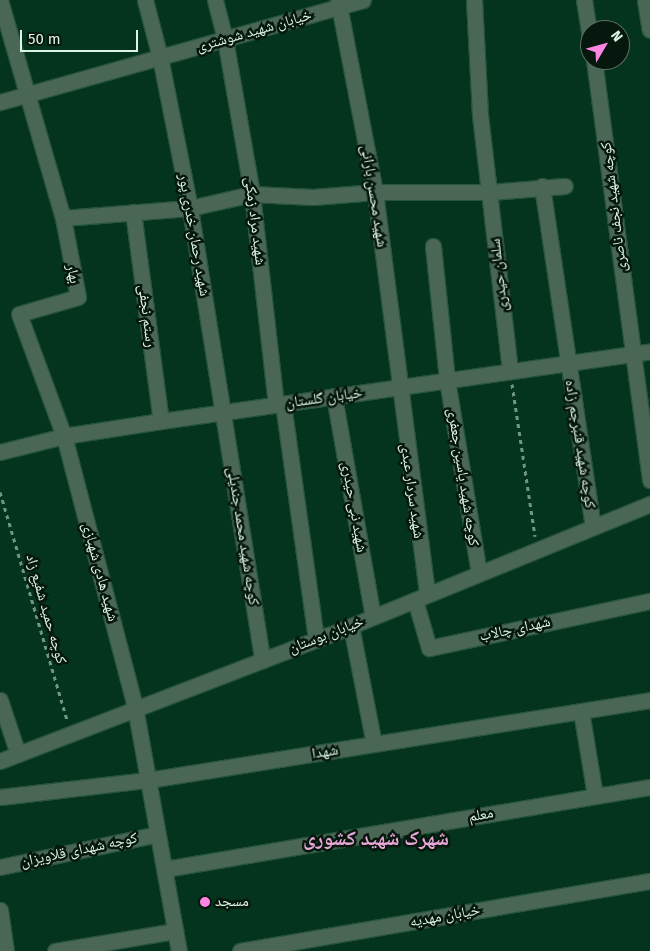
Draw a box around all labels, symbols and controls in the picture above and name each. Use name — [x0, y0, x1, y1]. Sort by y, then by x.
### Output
street label: خیابان شهید شوشتری — [194, 6, 314, 56]
scale bar — [22, 20, 140, 52]
north arrow — [580, 20, 630, 70]
text: N — [607, 27, 626, 45]
text: 50 m — [28, 30, 61, 48]
street label: کوچه شهید نجف ناصری — [597, 141, 631, 273]
street label: شهید محسن بارانی — [357, 144, 391, 248]
street label: شهید رحمان خدری پور — [174, 172, 214, 298]
street label: شهید مراد زمکی — [241, 176, 269, 266]
street label: سلمان حیدری — [486, 238, 512, 312]
street label: بهار — [62, 263, 84, 285]
street label: رستم نجفی — [134, 284, 160, 348]
street label: کوچه شهید قنبرجم زاده — [561, 378, 599, 510]
street label: خیابان گلستان — [284, 384, 364, 412]
street label: کوچه شهید یاسین جعفری — [443, 407, 483, 547]
street label: شهید سردار عبدی — [396, 442, 428, 540]
street label: شهید نبی حیدری — [337, 460, 371, 554]
street label: کوچه شهید محمد جندیلی — [223, 466, 263, 606]
street label: شهید هادی شهبازی — [78, 521, 122, 623]
street label: کوچه حمید شفیع زاد — [22, 552, 70, 666]
street label: خیابان بوستان — [286, 613, 366, 657]
street label: شهدای چالاب — [478, 613, 552, 645]
street label: شهدا — [311, 741, 339, 763]
street label: معلم — [467, 804, 495, 826]
district label: شهرک شهید کشوری — [303, 826, 449, 850]
street label: کوچه شهدای قلاویزان — [19, 829, 139, 871]
place label: مسجد — [215, 893, 249, 911]
marker: مسجد — [199, 896, 211, 908]
street label: خیابان مهدیه — [408, 901, 482, 931]

